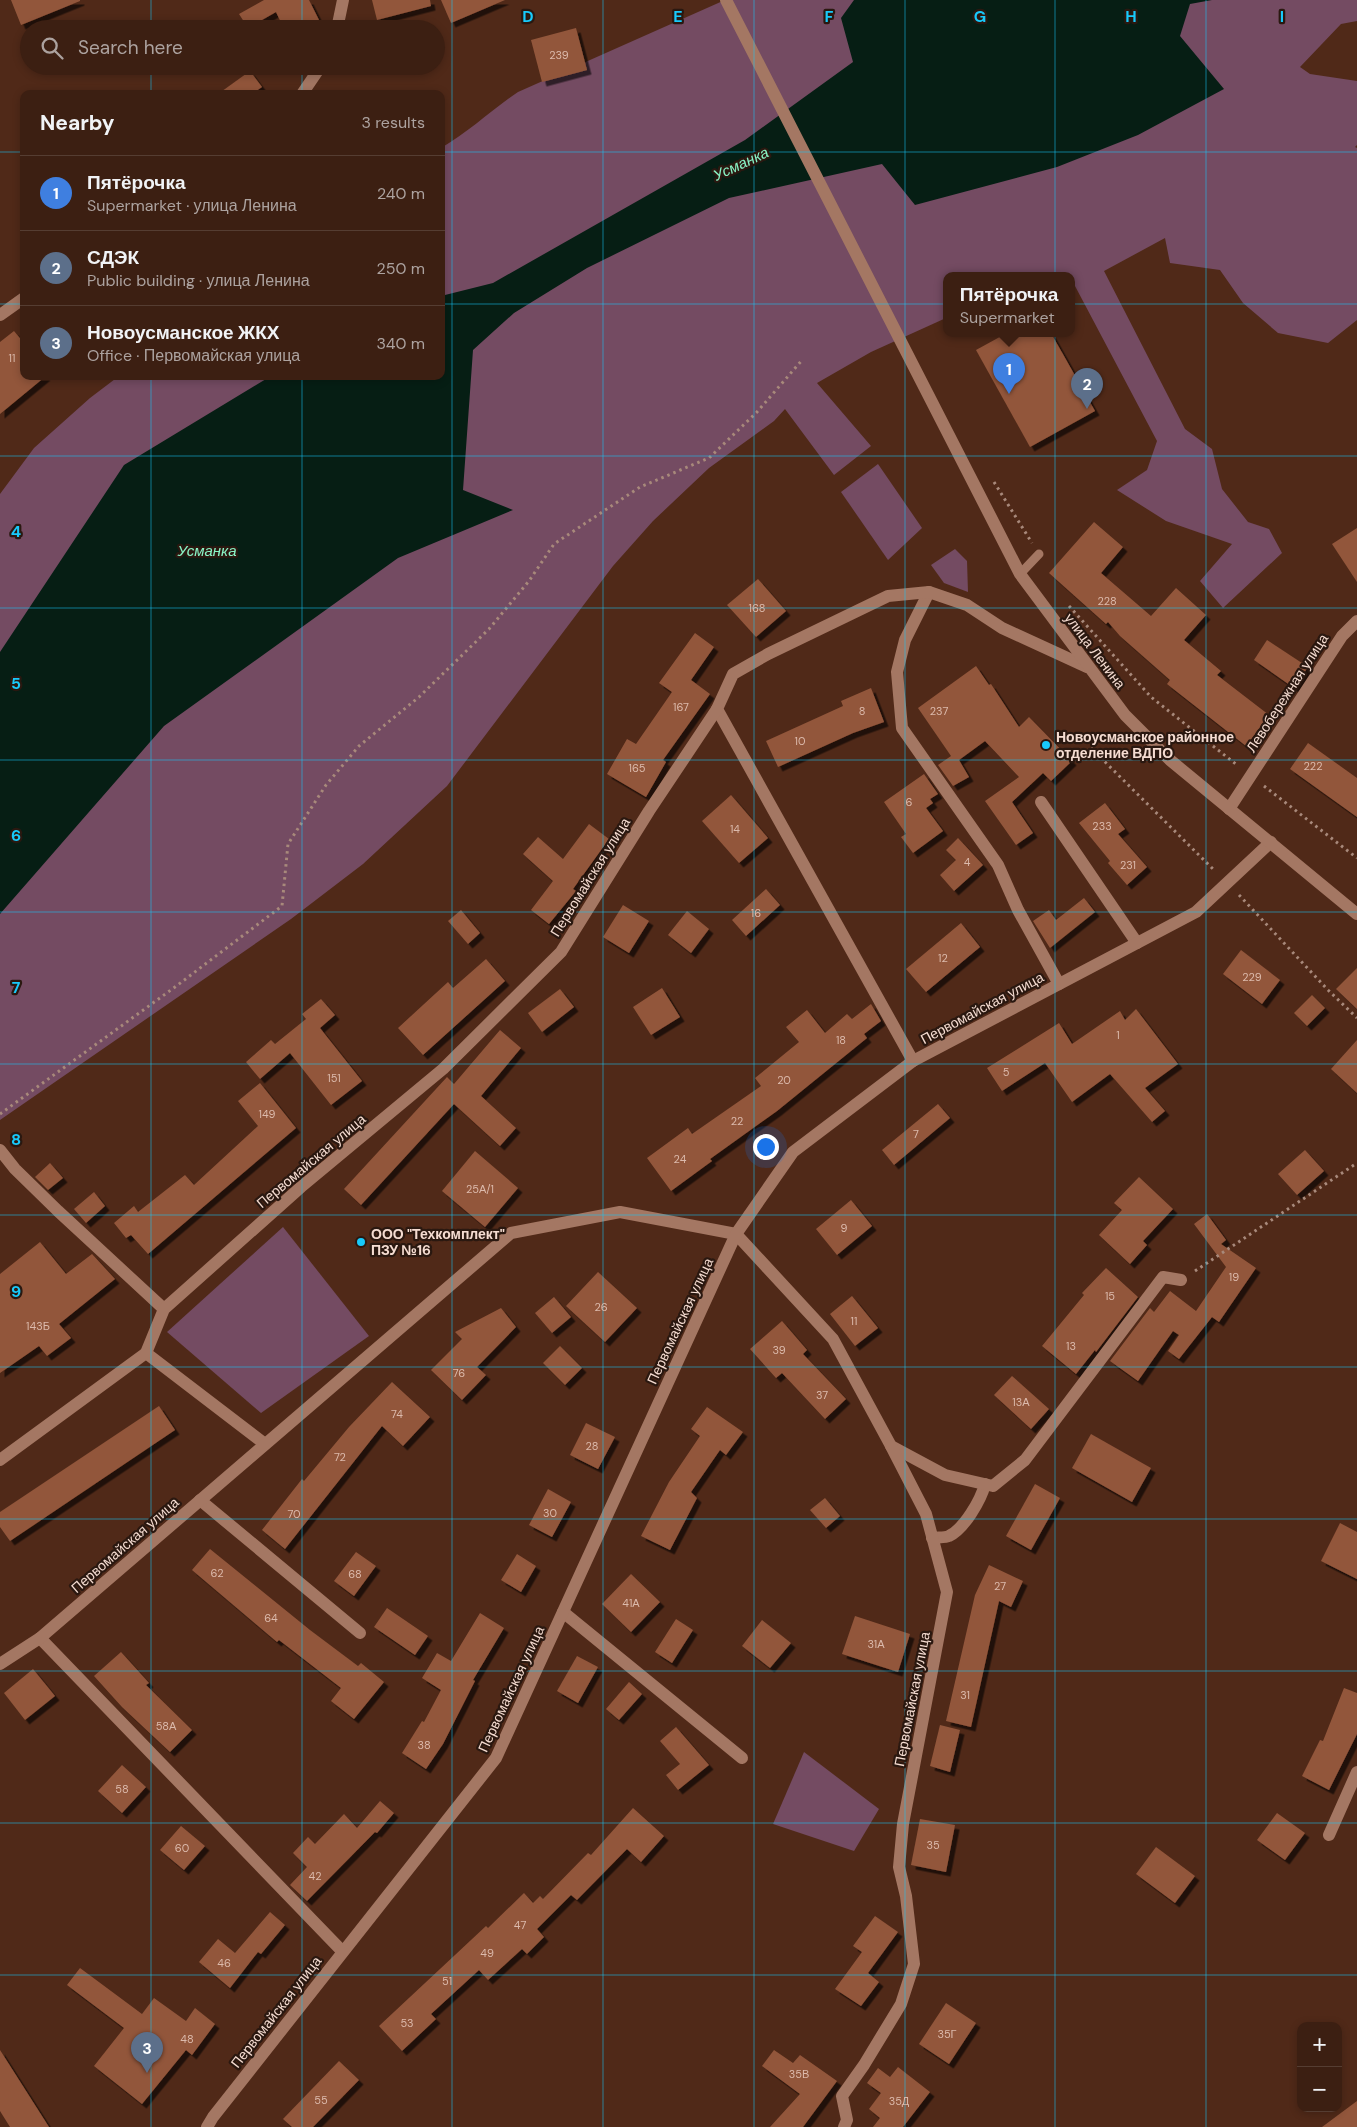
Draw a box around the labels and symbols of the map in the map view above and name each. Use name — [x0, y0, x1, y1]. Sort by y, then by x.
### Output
text: D — [522, 6, 534, 27]
text: E — [673, 6, 683, 27]
text: F — [825, 6, 834, 27]
text: G — [974, 6, 986, 27]
text: H — [1125, 6, 1137, 27]
text: I — [1280, 6, 1284, 27]
house number: 239 — [549, 48, 569, 62]
water label: Усманка — [709, 142, 772, 186]
house number: 11 — [9, 351, 15, 365]
pin: 1 — [993, 353, 1025, 394]
pin: 2 — [1071, 368, 1103, 409]
text: 4 — [11, 521, 21, 542]
water label: Усманка — [176, 541, 237, 561]
house number: 228 — [1097, 594, 1117, 608]
house number: 168 — [748, 601, 766, 615]
street label: улица Ленина — [1061, 610, 1129, 693]
street label: Левобережная улица — [1242, 630, 1332, 756]
text: 5 — [11, 673, 21, 694]
house number: 167 — [673, 700, 689, 714]
house number: 8 — [859, 704, 865, 718]
house number: 237 — [930, 704, 948, 718]
place label: Новоусманское районное отделение ВДПО — [1056, 728, 1234, 762]
house number: 10 — [795, 734, 805, 748]
marker: Новоусманское районное отделение ВДПО — [1040, 739, 1052, 751]
house number: 222 — [1303, 759, 1323, 773]
house number: 165 — [629, 761, 646, 775]
house number: 6 — [906, 795, 913, 809]
street label: Первомайская улица — [546, 814, 634, 940]
house number: 233 — [1092, 819, 1112, 833]
house number: 14 — [730, 822, 740, 836]
text: 6 — [11, 825, 21, 846]
house number: 4 — [964, 855, 971, 869]
house number: 231 — [1120, 858, 1136, 872]
house number: 16 — [751, 906, 761, 920]
house number: 12 — [938, 951, 948, 965]
street label: Первомайская улица — [917, 968, 1047, 1048]
house number: 229 — [1242, 970, 1262, 984]
text: 7 — [12, 977, 21, 998]
house number: 1 — [1116, 1028, 1120, 1042]
house number: 18 — [836, 1033, 846, 1047]
house number: 5 — [1003, 1065, 1010, 1079]
house number: 151 — [327, 1071, 341, 1085]
house number: 20 — [777, 1073, 791, 1087]
house number: 149 — [258, 1107, 276, 1121]
street label: Первомайская улица — [253, 1110, 369, 1212]
house number: 22 — [731, 1114, 743, 1128]
house number: 7 — [913, 1127, 919, 1141]
text: 8 — [11, 1129, 21, 1150]
your location — [753, 1134, 779, 1160]
house number: 24 — [674, 1152, 687, 1166]
house number: 25А/1 — [466, 1182, 494, 1196]
house number: 9 — [841, 1221, 848, 1235]
place label: ООО "Техкомплект" ПЗУ №16 — [371, 1225, 505, 1259]
marker: ООО "Техкомплект" ПЗУ №16 — [355, 1236, 367, 1248]
street label: Первомайская улица — [643, 1255, 717, 1387]
house number: 19 — [1229, 1270, 1239, 1284]
text: 9 — [11, 1281, 21, 1302]
house number: 15 — [1105, 1289, 1115, 1303]
house number: 26 — [594, 1300, 608, 1314]
house number: 11 — [851, 1314, 857, 1328]
house number: 143Б — [26, 1319, 50, 1333]
house number: 13 — [1066, 1339, 1076, 1353]
house number: 39 — [772, 1343, 786, 1357]
house number: 76 — [453, 1366, 465, 1380]
house number: 37 — [816, 1388, 828, 1402]
house number: 13А — [1012, 1395, 1030, 1409]
house number: 74 — [391, 1407, 403, 1421]
house number: 28 — [586, 1439, 598, 1453]
house number: 72 — [334, 1450, 346, 1464]
street label: Первомайская улица — [67, 1493, 183, 1597]
house number: 30 — [543, 1506, 557, 1520]
house number: 70 — [287, 1507, 301, 1521]
house number: 62 — [211, 1566, 223, 1580]
house number: 68 — [348, 1567, 362, 1581]
house number: 27 — [994, 1579, 1006, 1593]
house number: 41А — [622, 1596, 640, 1610]
house number: 64 — [264, 1611, 278, 1625]
street label: Первомайская улица — [474, 1623, 548, 1755]
street label: Первомайская улица — [890, 1630, 934, 1768]
house number: 31А — [867, 1637, 885, 1651]
house number: 31 — [960, 1688, 970, 1702]
house number: 58А — [156, 1719, 177, 1733]
house number: 38 — [417, 1738, 431, 1752]
house number: 58 — [115, 1782, 129, 1796]
house number: 35 — [926, 1838, 940, 1852]
house number: 60 — [175, 1841, 189, 1855]
house number: 42 — [308, 1869, 322, 1883]
house number: 47 — [514, 1918, 526, 1932]
house number: 49 — [480, 1946, 494, 1960]
street label: Первомайская улица — [227, 1952, 325, 2072]
house number: 46 — [217, 1956, 231, 1970]
house number: 51 — [442, 1974, 452, 1988]
house number: 53 — [400, 2016, 414, 2030]
house number: 35Г — [937, 2027, 957, 2041]
pin: 3 — [131, 2032, 163, 2073]
house number: 48 — [180, 2032, 194, 2046]
house number: 35В — [789, 2067, 809, 2081]
house number: 55 — [314, 2093, 328, 2107]
house number: 35Д — [889, 2094, 910, 2108]

